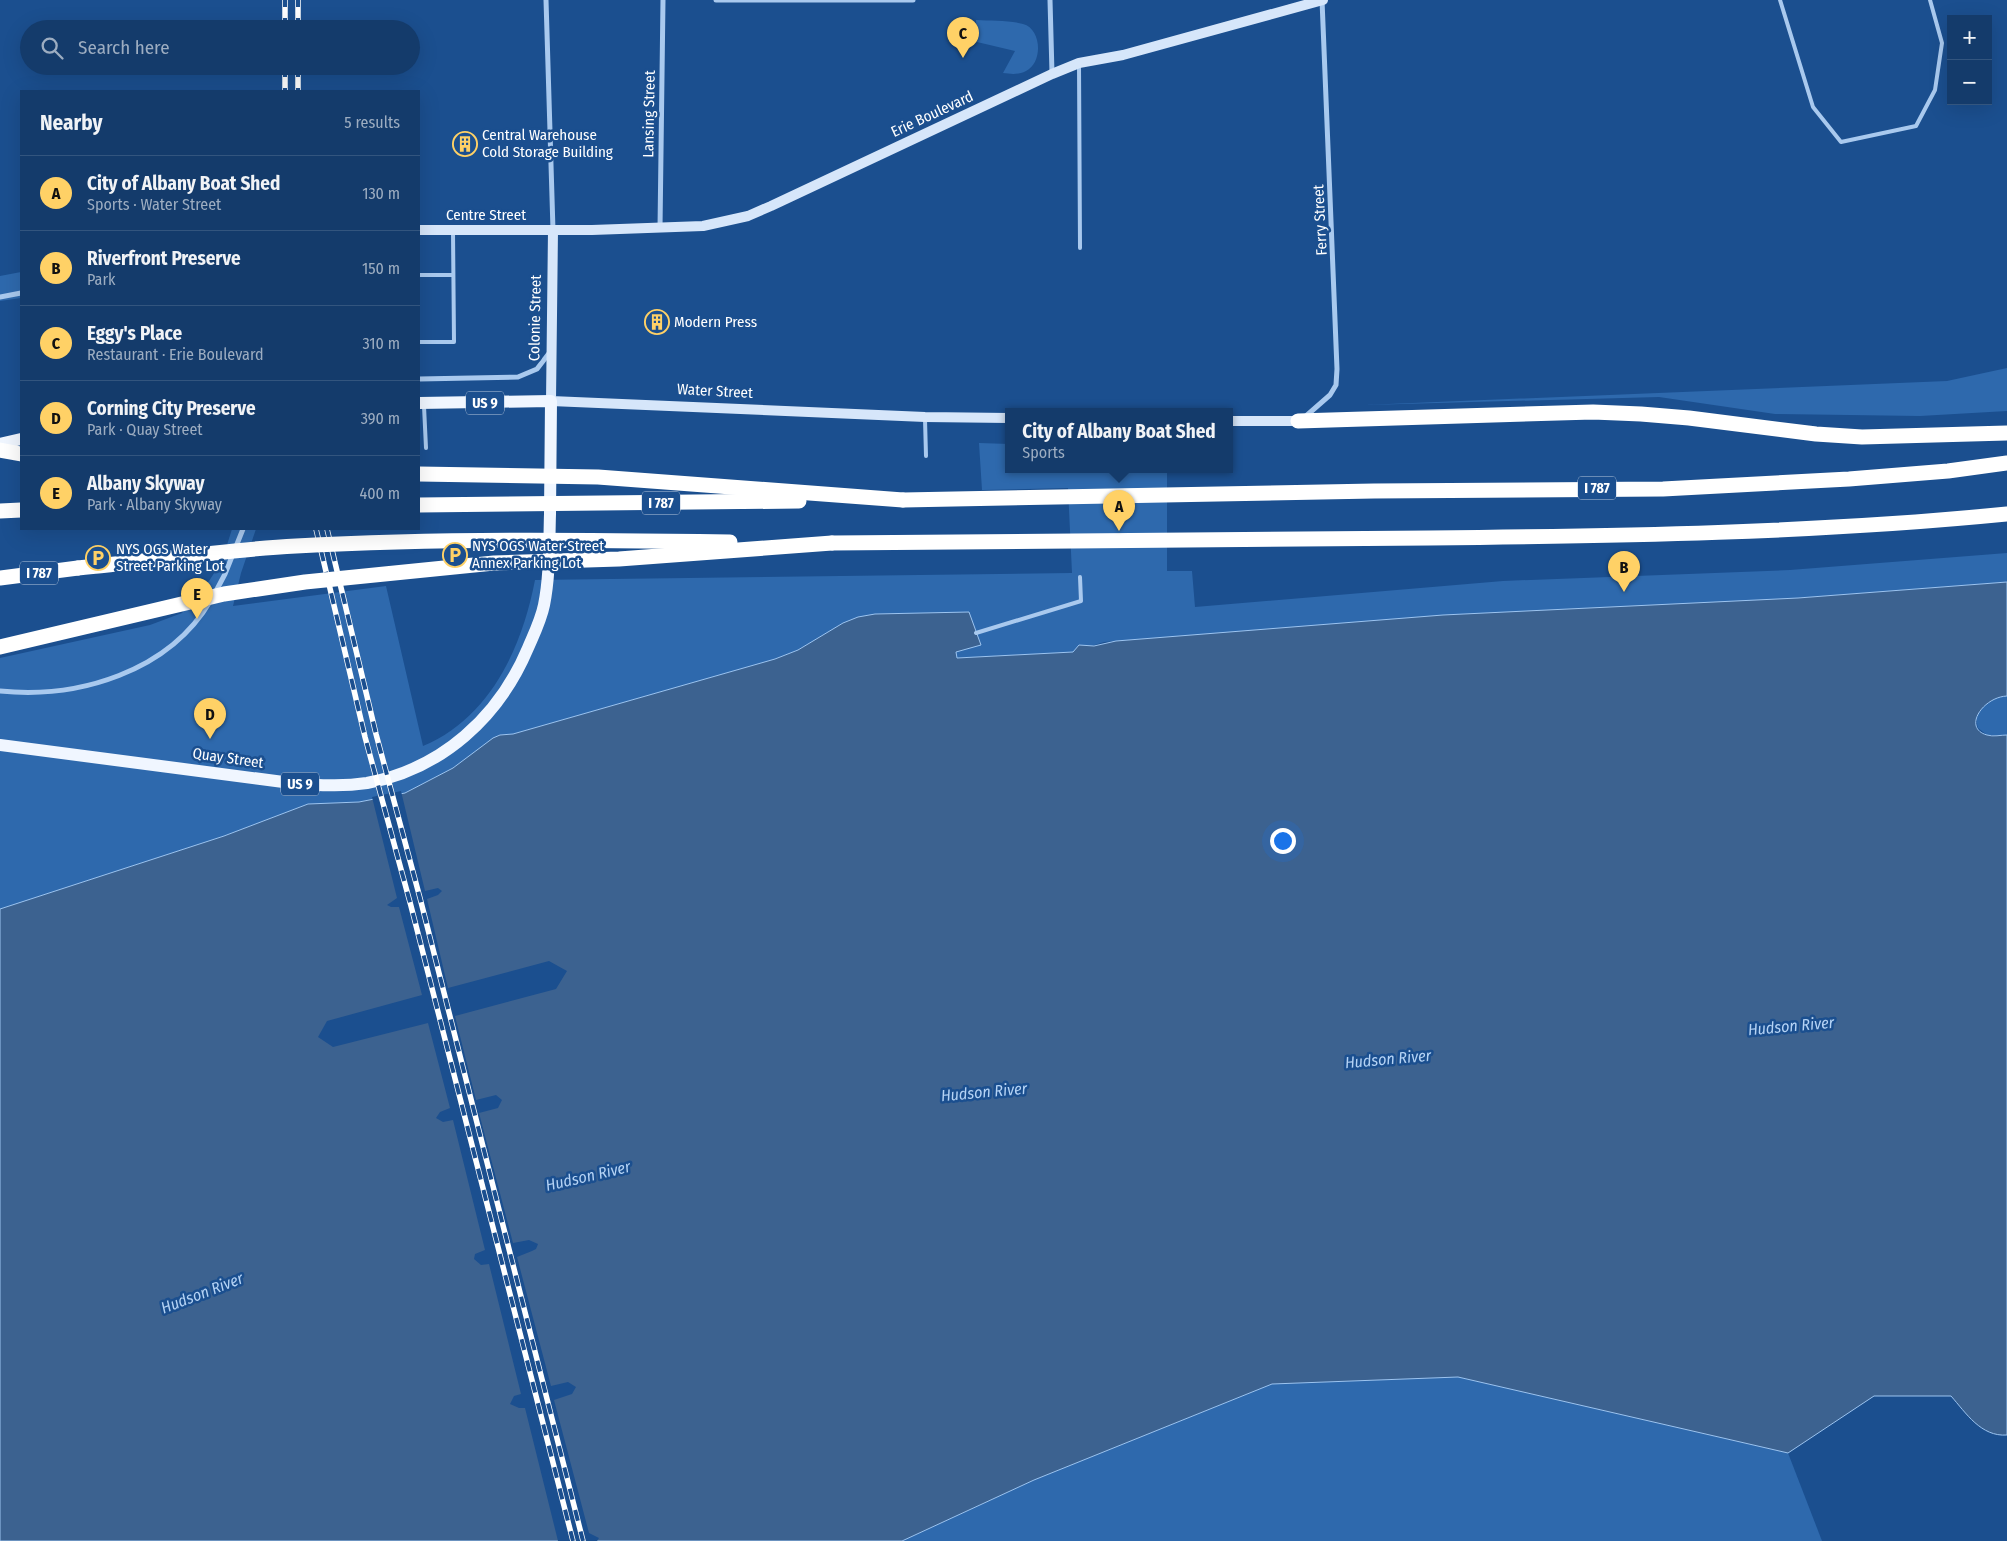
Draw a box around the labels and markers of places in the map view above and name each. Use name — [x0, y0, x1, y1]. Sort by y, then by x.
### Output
pin: C — [947, 17, 979, 58]
place label: Central Warehouse Cold Storage Building — [482, 126, 613, 161]
building icon: Central Warehouse Cold Storage Building — [452, 131, 478, 157]
building icon: Modern Press — [644, 309, 670, 335]
place label: Modern Press — [674, 313, 757, 331]
pin: A — [1103, 490, 1135, 531]
place label: NYS OGS Water Street Annex Parking Lot — [472, 537, 604, 572]
place label: NYS OGS Water Street Parking Lot — [116, 540, 225, 575]
parking icon: NYS OGS Water Street Annex Parking Lot — [442, 542, 468, 568]
parking icon: NYS OGS Water Street Parking Lot — [85, 545, 111, 571]
pin: B — [1608, 551, 1640, 592]
pin: E — [181, 578, 213, 619]
pin: D — [194, 698, 226, 739]

